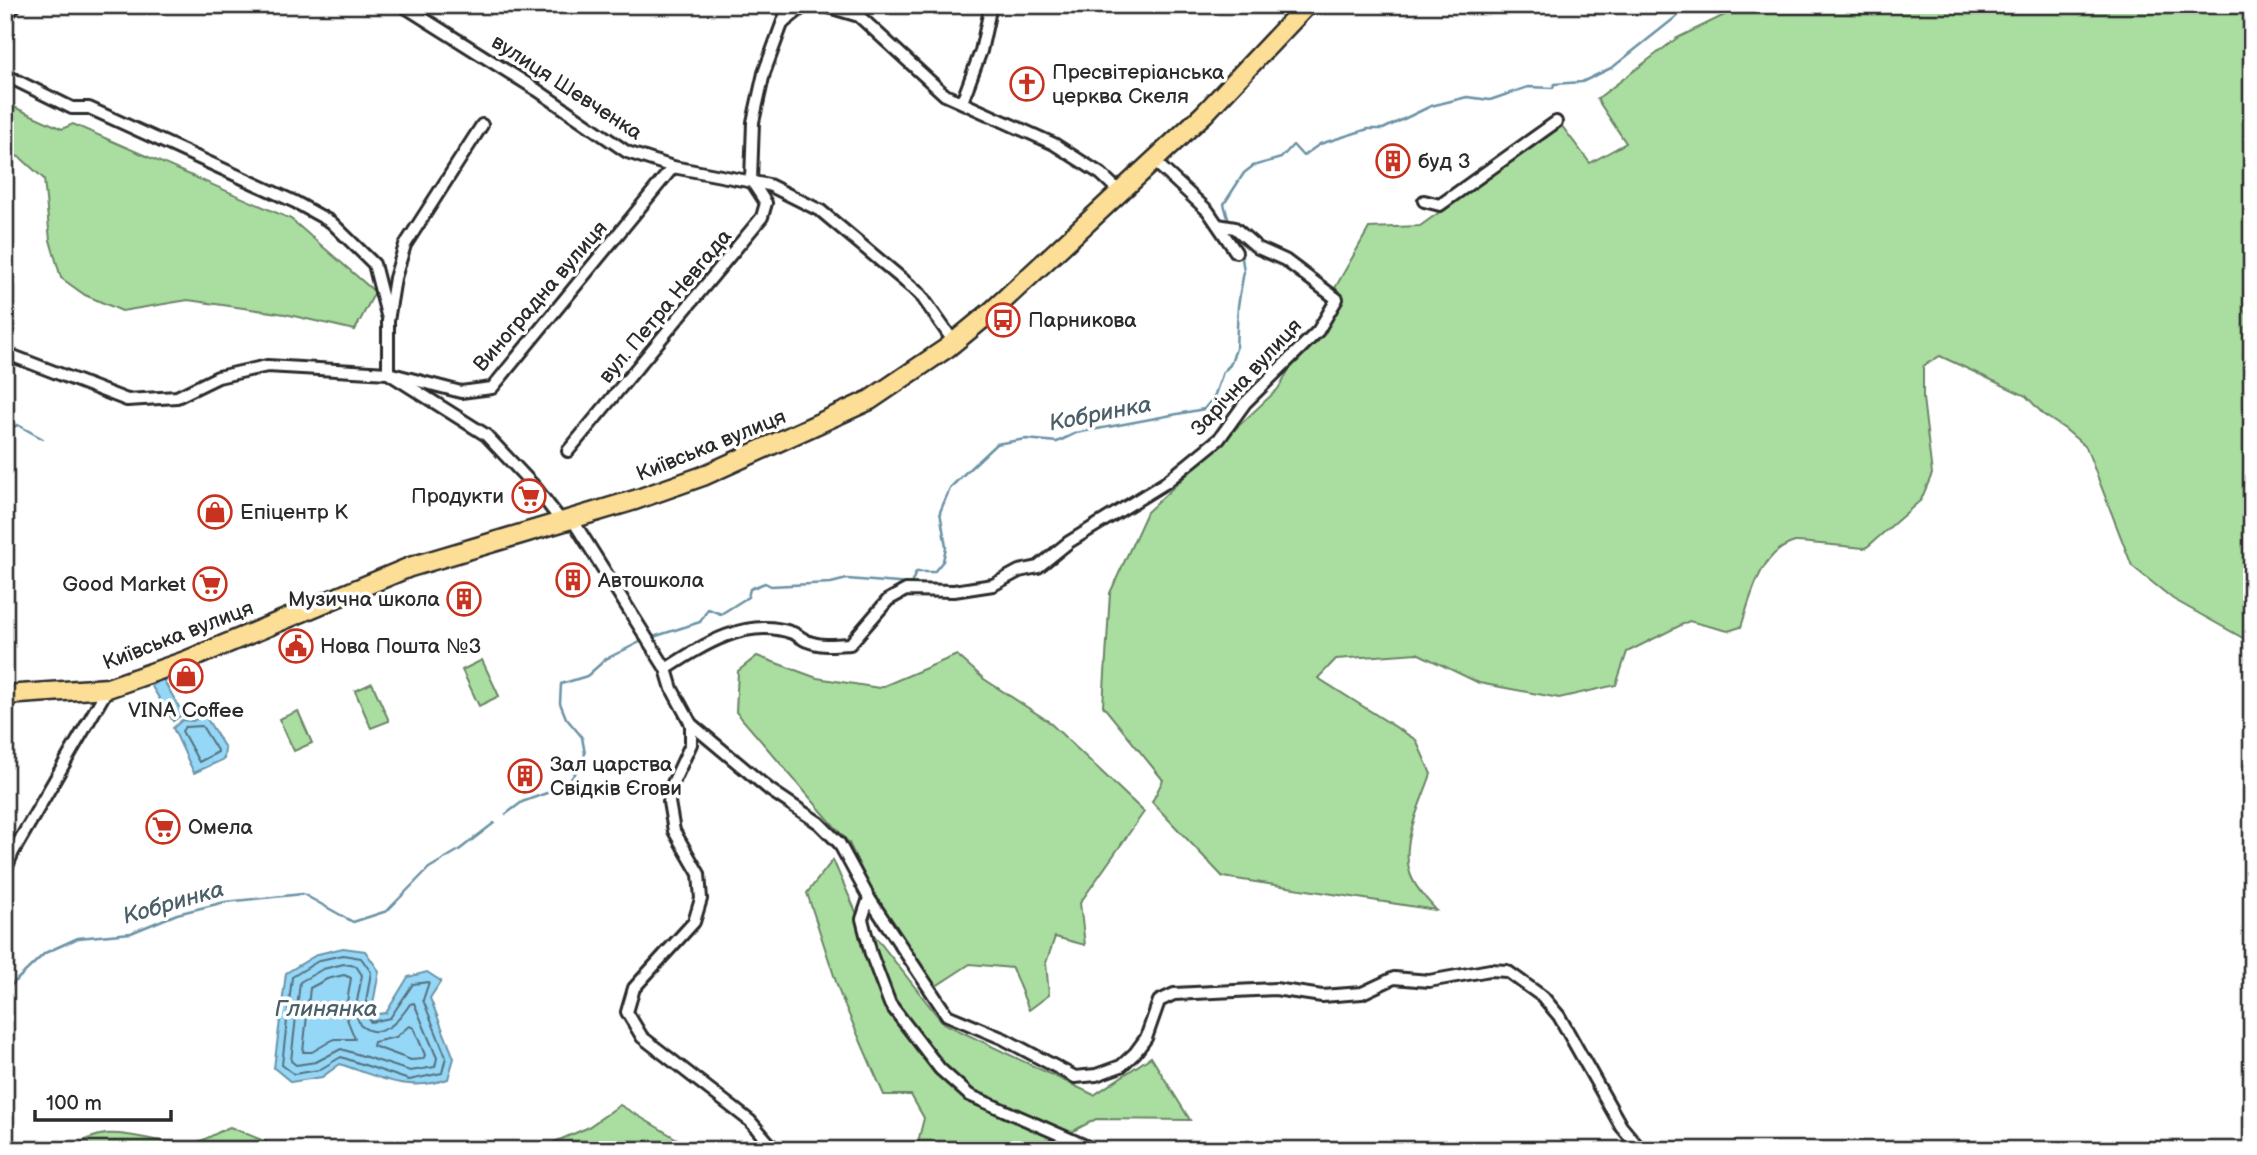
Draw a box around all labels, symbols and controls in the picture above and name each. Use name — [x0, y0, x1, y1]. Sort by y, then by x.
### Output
street label: вулиця Шевченка — [487, 29, 647, 146]
place label: Пресвітеріанська церква Скеля — [1052, 60, 1225, 109]
church icon: Пресвітеріанська церква Скеля — [1008, 65, 1046, 103]
building icon: буд 3 — [1374, 142, 1412, 180]
place label: буд 3 — [1418, 149, 1471, 174]
street label: Виноградна вулиця — [468, 216, 613, 377]
street label: вул. Петра Невгада — [594, 224, 737, 388]
bus stop icon: Парникова — [984, 301, 1022, 339]
place label: Парникова — [1028, 308, 1137, 333]
street label: Зарічна вулиця — [1186, 314, 1307, 441]
water label: Кобринка — [1046, 390, 1154, 438]
street label: Київська вулиця — [633, 404, 790, 487]
supermarket icon: Продукти — [510, 477, 548, 515]
place label: Продукти — [411, 484, 504, 509]
shop icon: Епіцентр К — [196, 493, 234, 531]
place label: Епіцентр К — [240, 500, 348, 525]
building icon: Автошкола — [554, 561, 592, 599]
supermarket icon: Good Market — [191, 565, 229, 603]
place label: Автошкола — [597, 568, 705, 593]
place label: Good Market — [62, 572, 187, 597]
building icon: Музична школа — [445, 580, 483, 618]
place label: Музична школа — [288, 587, 441, 612]
street label: Київська вулиця — [99, 595, 257, 676]
public building icon: Нова Пошта №3 — [277, 627, 315, 665]
place label: Нова Пошта №3 — [320, 634, 481, 659]
shop icon: VINA Coffee — [167, 657, 205, 695]
place label: VINA Coffee — [128, 698, 244, 723]
place label: Зал царства Свідків Єгови — [550, 752, 682, 801]
building icon: Зал царства Свідків Єгови — [506, 757, 544, 795]
supermarket icon: Омела — [144, 808, 182, 846]
place label: Омела — [188, 815, 254, 840]
water label: Кобринка — [119, 875, 227, 931]
water label: Глинянка — [274, 995, 378, 1023]
scale bar — [35, 1078, 172, 1122]
text: 100 m — [46, 1091, 102, 1116]

